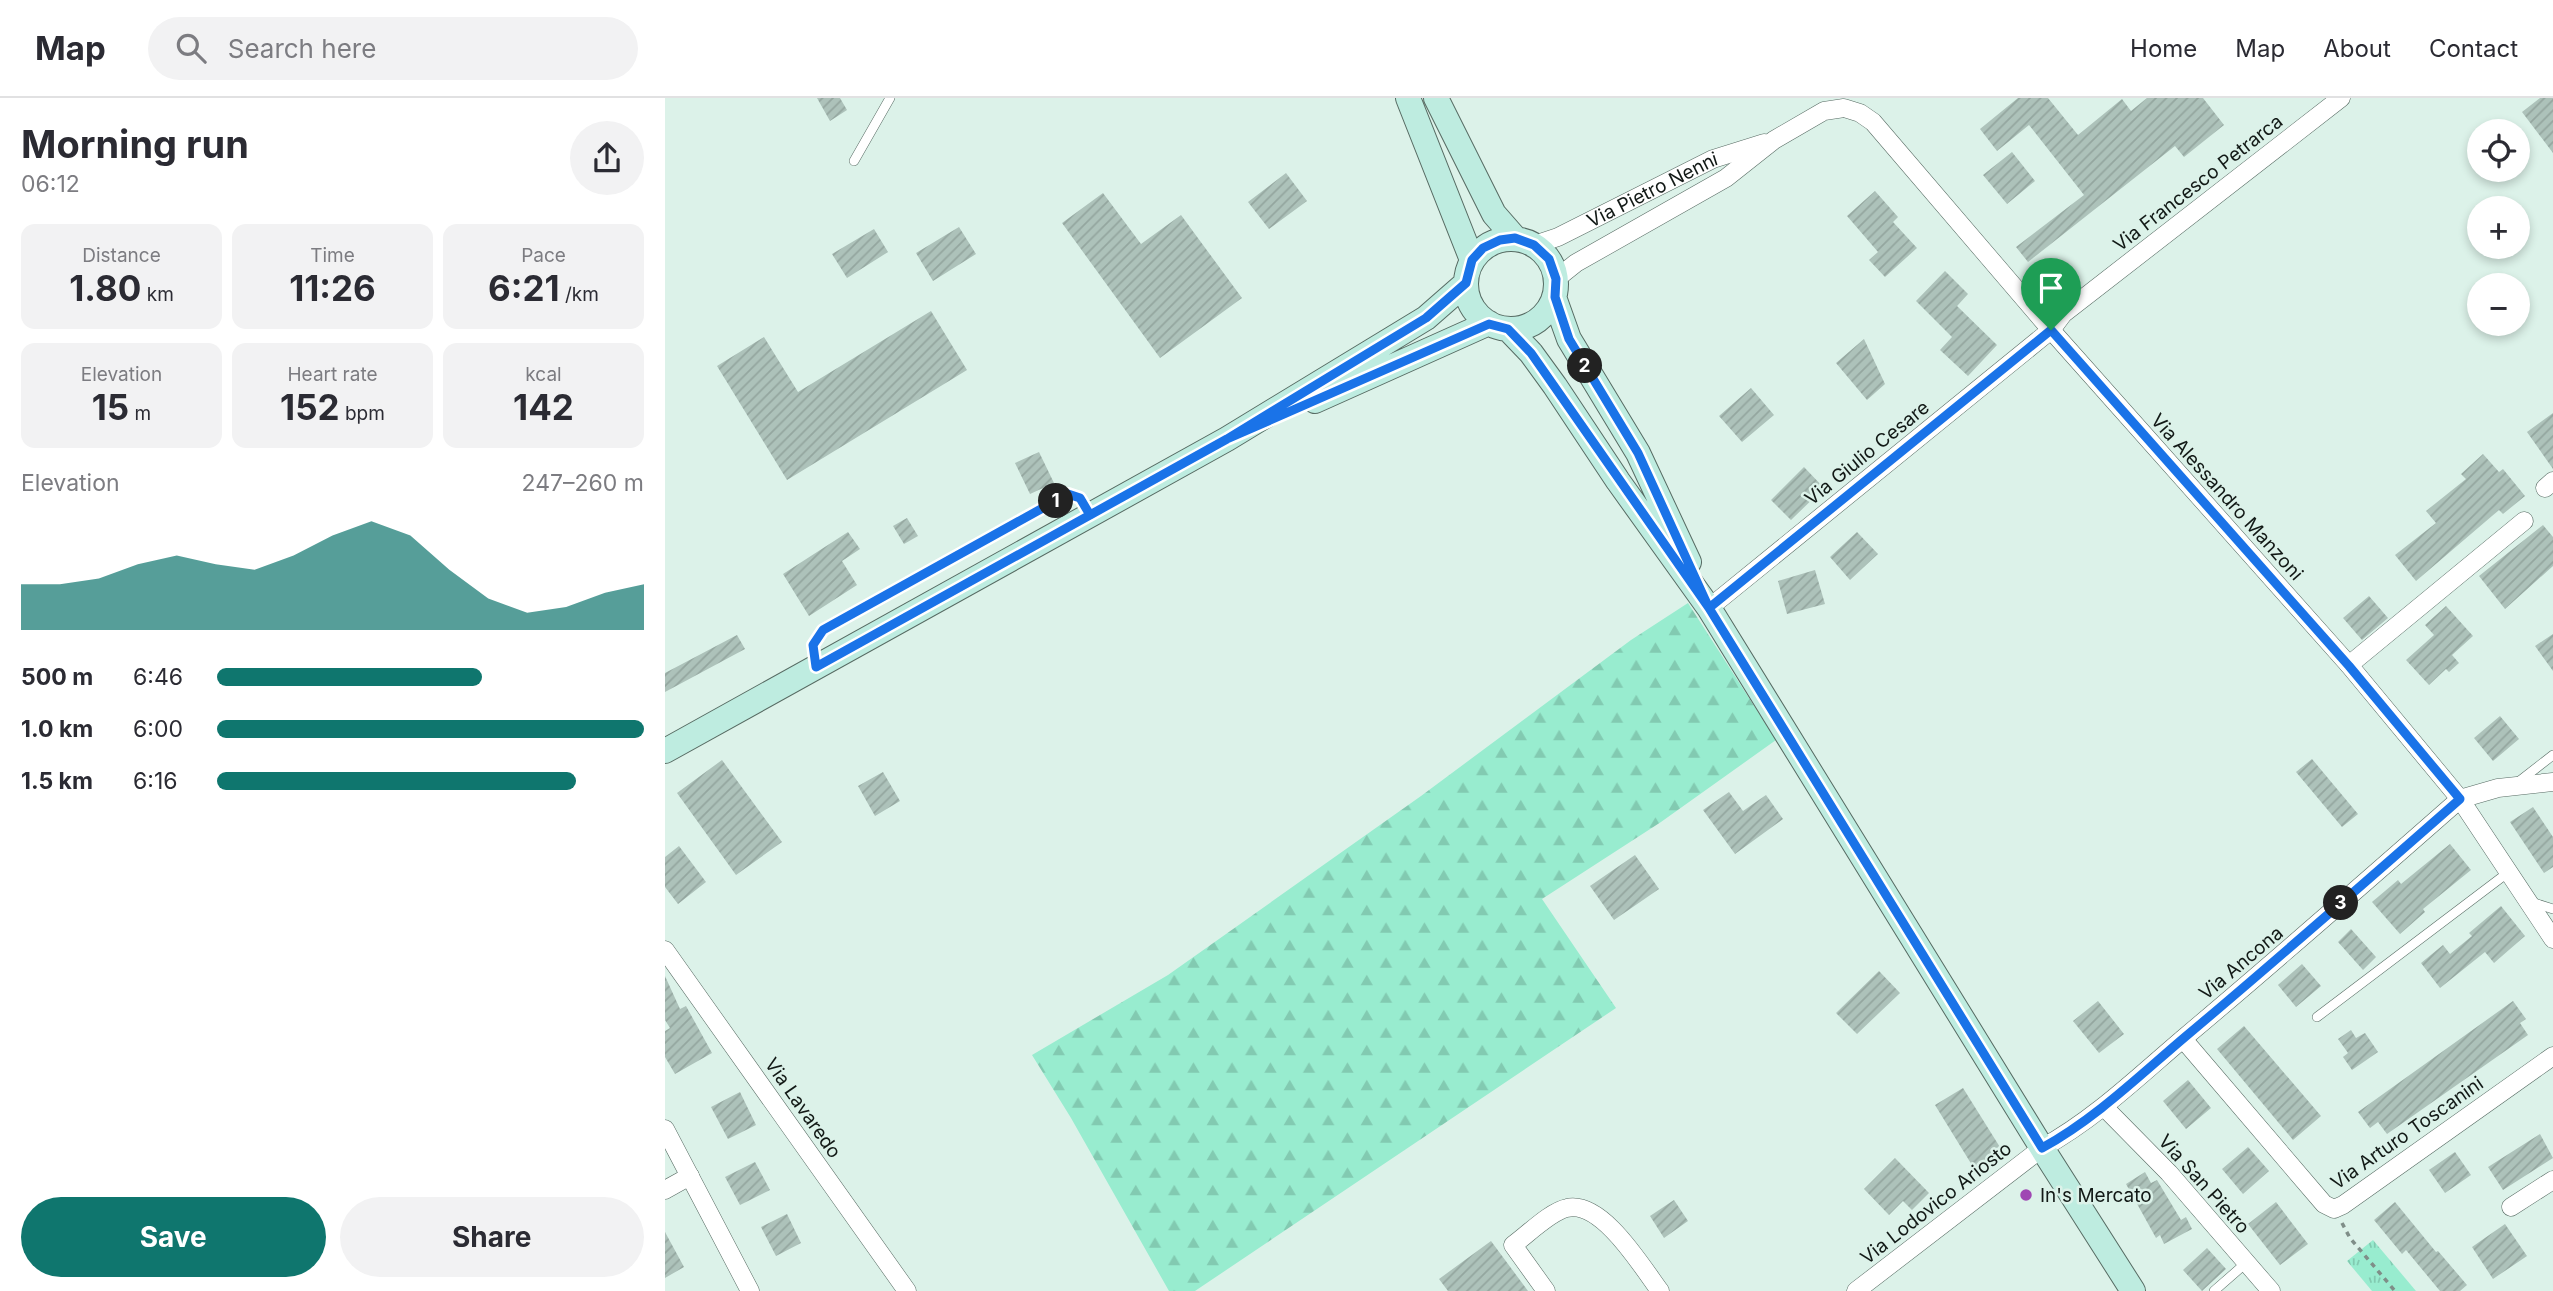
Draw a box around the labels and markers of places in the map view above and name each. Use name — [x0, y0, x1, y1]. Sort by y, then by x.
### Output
pin — [2021, 258, 2081, 330]
pin: 2 — [1567, 348, 1602, 384]
pin: 1 — [1039, 484, 1073, 518]
pin: 3 — [2323, 886, 2359, 920]
place label: In's Mercato — [2040, 1184, 2152, 1207]
marker: In's Mercato — [2018, 1187, 2034, 1203]

